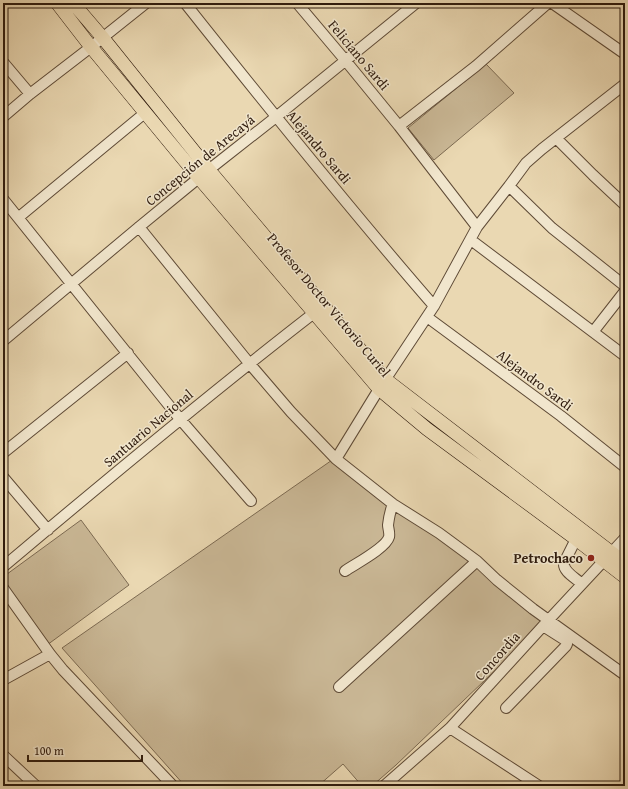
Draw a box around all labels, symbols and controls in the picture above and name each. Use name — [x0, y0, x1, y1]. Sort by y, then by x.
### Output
street label: Feliciano Sardi — [324, 16, 394, 94]
street label: Alejandro Sardi — [282, 106, 356, 188]
street label: Concepción de Arecayá — [141, 109, 259, 210]
street label: Profesor Doctor Victorio Curiel — [263, 229, 395, 381]
street label: Alejandro Sardi — [493, 345, 577, 415]
street label: Santuario Nacional — [99, 384, 197, 472]
place label: Petrochaco — [513, 548, 584, 568]
marker: Petrochaco — [586, 553, 596, 563]
street label: Concordia — [470, 627, 525, 685]
scale bar — [28, 737, 142, 763]
text: 100 m — [34, 742, 64, 759]

